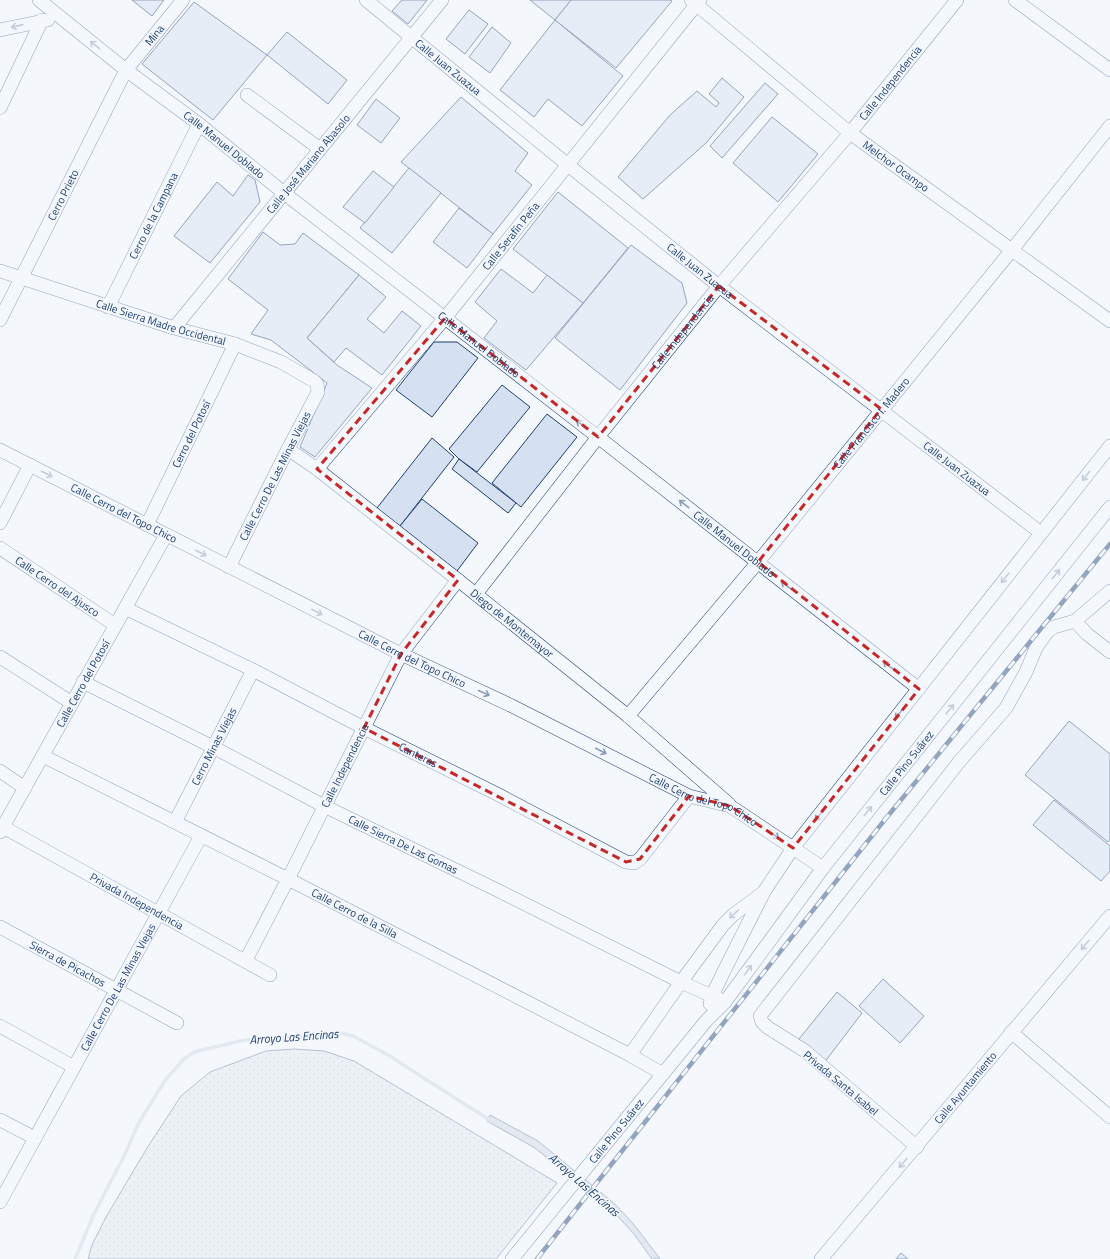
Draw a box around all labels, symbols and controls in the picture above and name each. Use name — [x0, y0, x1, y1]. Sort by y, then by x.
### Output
street label: Mina — [141, 21, 168, 49]
one-way arrow — [11, 23, 24, 31]
street label: Calle Juan Zuazua — [412, 35, 485, 99]
one-way arrow — [90, 41, 101, 50]
street label: Calle Independencia — [855, 42, 926, 124]
street label: Calle Manuel Doblado — [180, 107, 268, 182]
street label: Calle José Mariano Abasolo — [263, 110, 354, 217]
street label: Melchor Ocampo — [859, 137, 933, 196]
street label: Cerro Prieto — [43, 167, 83, 223]
street label: Cerro de la Campana — [125, 169, 182, 262]
street label: Calle Serafín Peña — [478, 198, 543, 274]
street label: Calle Juan Zuazua — [663, 239, 737, 302]
street label: Calle Independencia — [648, 290, 718, 372]
street label: Calle Sierra Madre Occidental — [94, 295, 228, 349]
street label: Calle Manuel Doblado — [435, 308, 524, 382]
street label: Calle Francisco I. Madero — [829, 373, 914, 472]
street label: Cerro del Potosí — [168, 396, 215, 471]
street label: Calle Cerro De Las Minas Viejas — [235, 409, 315, 543]
one-way arrow — [576, 420, 587, 429]
street label: Calle Juan Zuazua — [920, 437, 994, 500]
one-way arrow — [41, 471, 53, 478]
one-way arrow — [1082, 471, 1090, 482]
street label: Calle Cerro del Topo Chico — [68, 479, 180, 547]
one-way arrow — [678, 500, 689, 509]
street label: Calle Manuel Doblado — [690, 507, 779, 581]
one-way arrow — [195, 550, 207, 557]
street label: Calle Cerro del Ajusco — [12, 552, 103, 621]
one-way arrow — [1052, 569, 1061, 580]
one-way arrow — [1001, 573, 1010, 584]
one-way arrow — [780, 580, 791, 589]
street label: Diego de Montemayor — [467, 585, 557, 662]
one-way arrow — [311, 609, 323, 616]
street label: Calle Cerro del Topo Chico — [356, 626, 469, 691]
street label: Calle Cerro del Potosí — [52, 636, 114, 730]
one-way arrow — [883, 660, 894, 669]
one-way arrow — [478, 690, 490, 697]
one-way arrow — [945, 704, 954, 715]
street label: Cerro Minas Viejas — [187, 705, 240, 788]
one-way arrow — [895, 708, 904, 719]
street label: Calle Independencia — [317, 721, 373, 810]
street label: Calle Pino Suárez — [875, 727, 937, 799]
street label: Canteras — [396, 739, 440, 771]
one-way arrow — [594, 748, 606, 755]
street label: Calle Cerro del Topo Chico — [646, 769, 761, 830]
one-way arrow — [864, 805, 873, 816]
one-way arrow — [814, 810, 823, 821]
street label: Calle Sierra De Las Gomas — [346, 811, 461, 878]
one-way arrow — [768, 831, 779, 839]
street label: Privada Independencia — [87, 869, 187, 934]
street label: Calle Cerro de la Silla — [309, 884, 401, 942]
one-way arrow — [729, 909, 739, 919]
street label: Calle Cerro De Las Minas Viejas — [76, 921, 159, 1054]
street label: Sierra de Picachos — [27, 937, 109, 991]
one-way arrow — [1080, 940, 1089, 951]
one-way arrow — [744, 965, 752, 976]
water label: Arroyo Las Encinas — [249, 1024, 340, 1049]
street label: Privada Santa Isabel — [800, 1047, 882, 1119]
street label: Calle Ayuntamiento — [930, 1048, 1001, 1127]
street label: Calle Pino Suárez — [585, 1095, 648, 1167]
water label: Arroyo Las Encinas — [544, 1148, 625, 1222]
one-way arrow — [898, 1158, 907, 1169]

